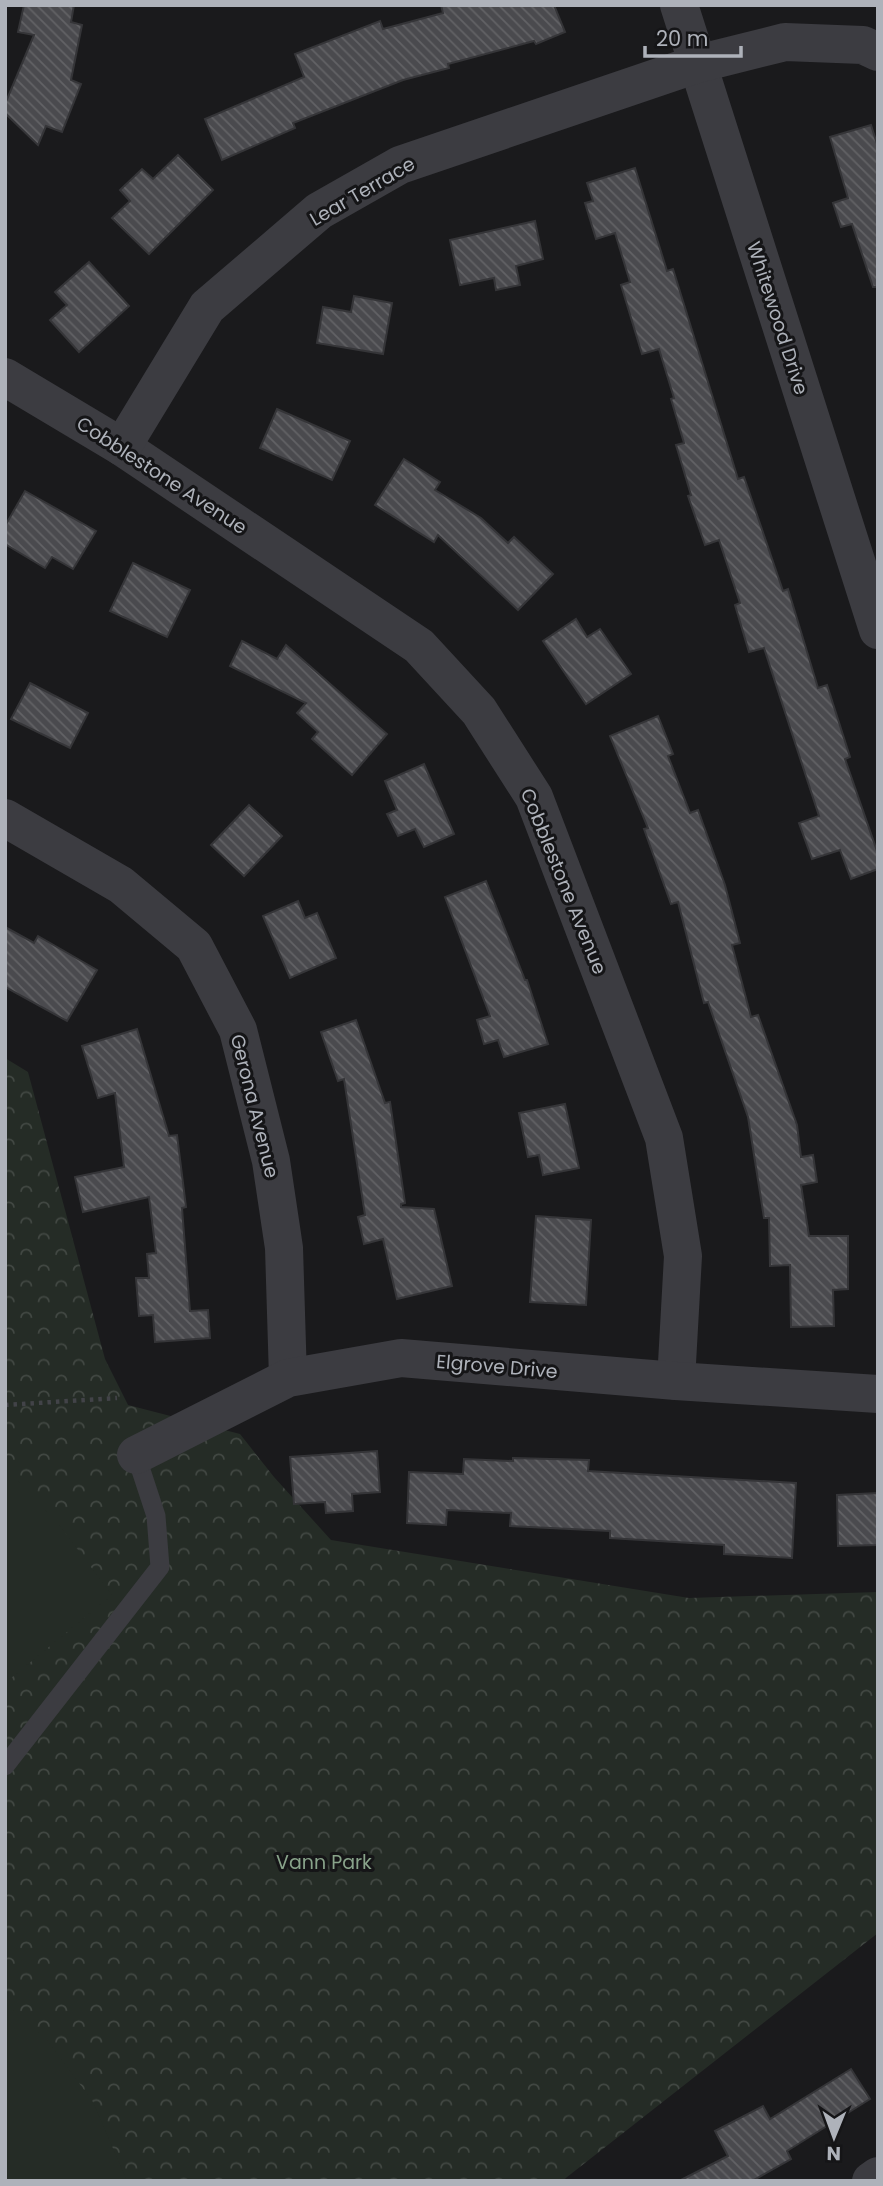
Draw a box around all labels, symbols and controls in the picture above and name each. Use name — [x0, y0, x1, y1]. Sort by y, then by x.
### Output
scale bar — [645, 14, 741, 58]
text: 20 m — [656, 24, 709, 53]
street label: Lear Terrace — [305, 150, 420, 232]
street label: Whitewood Drive — [740, 238, 815, 398]
street label: Cobblestone Avenue — [71, 410, 252, 541]
street label: Cobblestone Avenue — [514, 784, 613, 978]
street label: Gerona Avenue — [224, 1031, 285, 1181]
street label: Elgrove Drive — [435, 1348, 559, 1385]
park label: Vann Park — [276, 1849, 372, 1876]
north arrow — [799, 2102, 869, 2172]
text: N — [826, 2140, 841, 2167]

